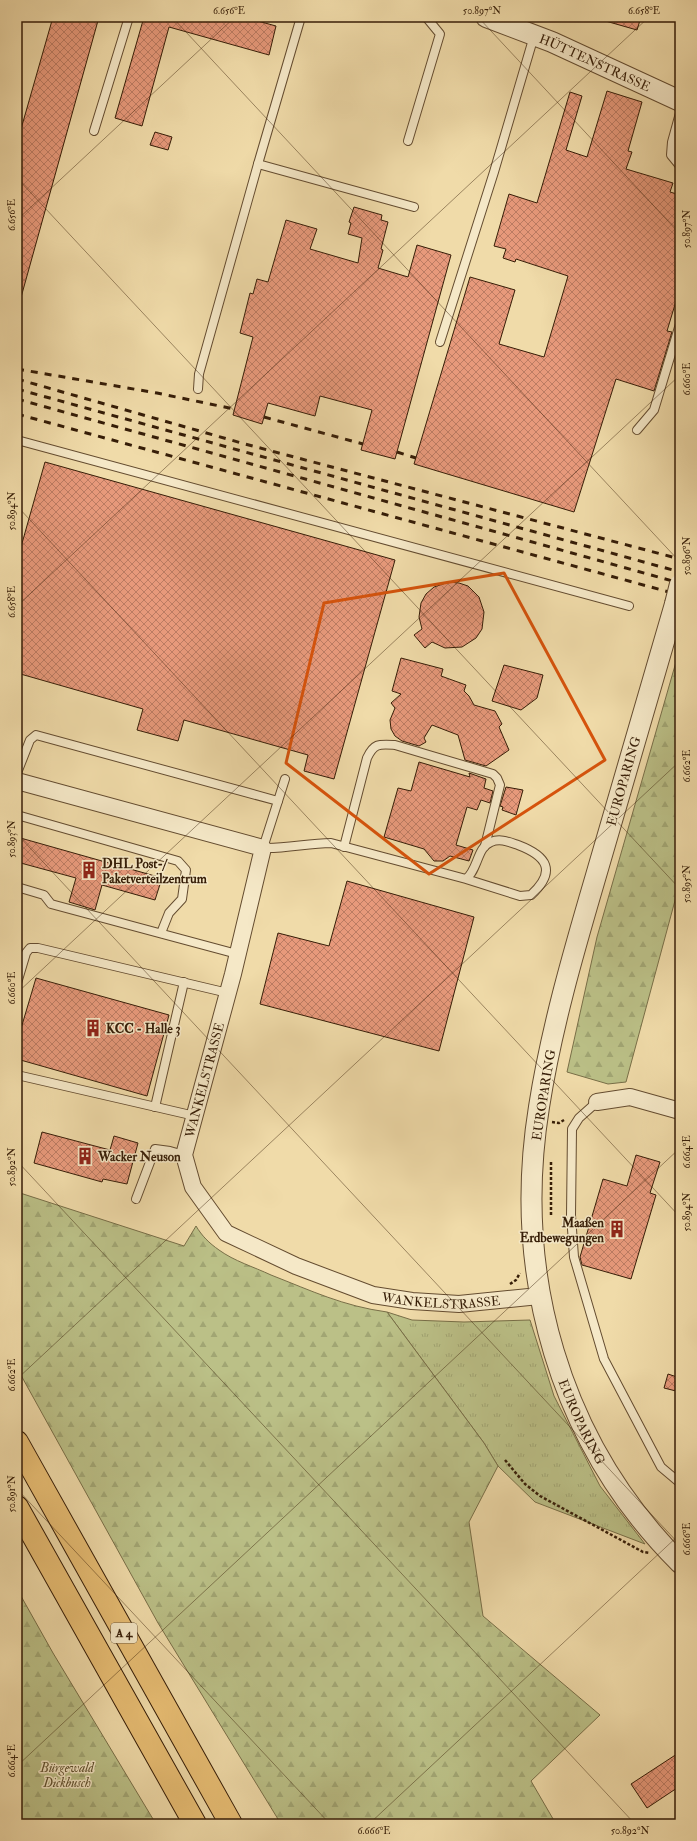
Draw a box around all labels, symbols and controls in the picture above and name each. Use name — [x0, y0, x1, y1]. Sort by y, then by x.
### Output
text: 6.656°E — [213, 5, 245, 17]
text: 50.897°N — [463, 5, 501, 17]
text: 6.658°E — [628, 5, 660, 17]
street label: HÜTTENSTRASSE — [537, 31, 653, 95]
text: 6.656°E — [6, 199, 18, 231]
text: 50.897°N — [681, 210, 693, 248]
text: 6.660°E — [681, 363, 693, 395]
text: 50.894°N — [6, 491, 18, 531]
text: 50.896°N — [681, 537, 693, 575]
text: 6.658°E — [6, 586, 18, 618]
street label: EUROPARING — [604, 735, 644, 828]
text: 6.662°E — [681, 750, 693, 782]
text: 50.893°N — [6, 820, 18, 858]
place label: DHL Post-/ Paketverteilzentrum — [102, 856, 208, 887]
building icon: DHL Post-/ Paketverteilzentrum — [79, 860, 99, 880]
text: 50.895°N — [681, 865, 693, 903]
text: 6.660°E — [6, 972, 18, 1004]
building icon: KCC - Halle 3 — [83, 1018, 103, 1038]
place label: KCC - Halle 3 — [106, 1021, 180, 1037]
street label: WANKELSTRASSE — [182, 1021, 228, 1141]
street label: EUROPARING — [529, 1048, 559, 1142]
text: 6.664°E — [681, 1135, 693, 1169]
building icon: Wacker Neuson — [75, 1146, 95, 1166]
text: 50.892°N — [6, 1148, 18, 1186]
place label: Wacker Neuson — [97, 1149, 181, 1165]
text: 50.894°N — [681, 1192, 693, 1232]
place label: Maaßen Erdbewegungen — [520, 1215, 604, 1247]
building icon: Maaßen Erdbewegungen — [607, 1219, 627, 1239]
street label: WANKELSTRASSE — [380, 1289, 501, 1313]
text: 6.662°E — [6, 1359, 18, 1391]
street label: EUROPARING — [555, 1377, 608, 1467]
text: 50.891°N — [6, 1475, 18, 1513]
text: 6.666°E — [681, 1523, 693, 1555]
road number: A 4 — [111, 1623, 137, 1643]
text: 6.664°E — [6, 1744, 18, 1778]
park label: Bürgewald Dickbusch — [39, 1760, 95, 1791]
text: 6.666°E — [358, 1825, 390, 1837]
text: 50.892°N — [611, 1825, 649, 1837]

